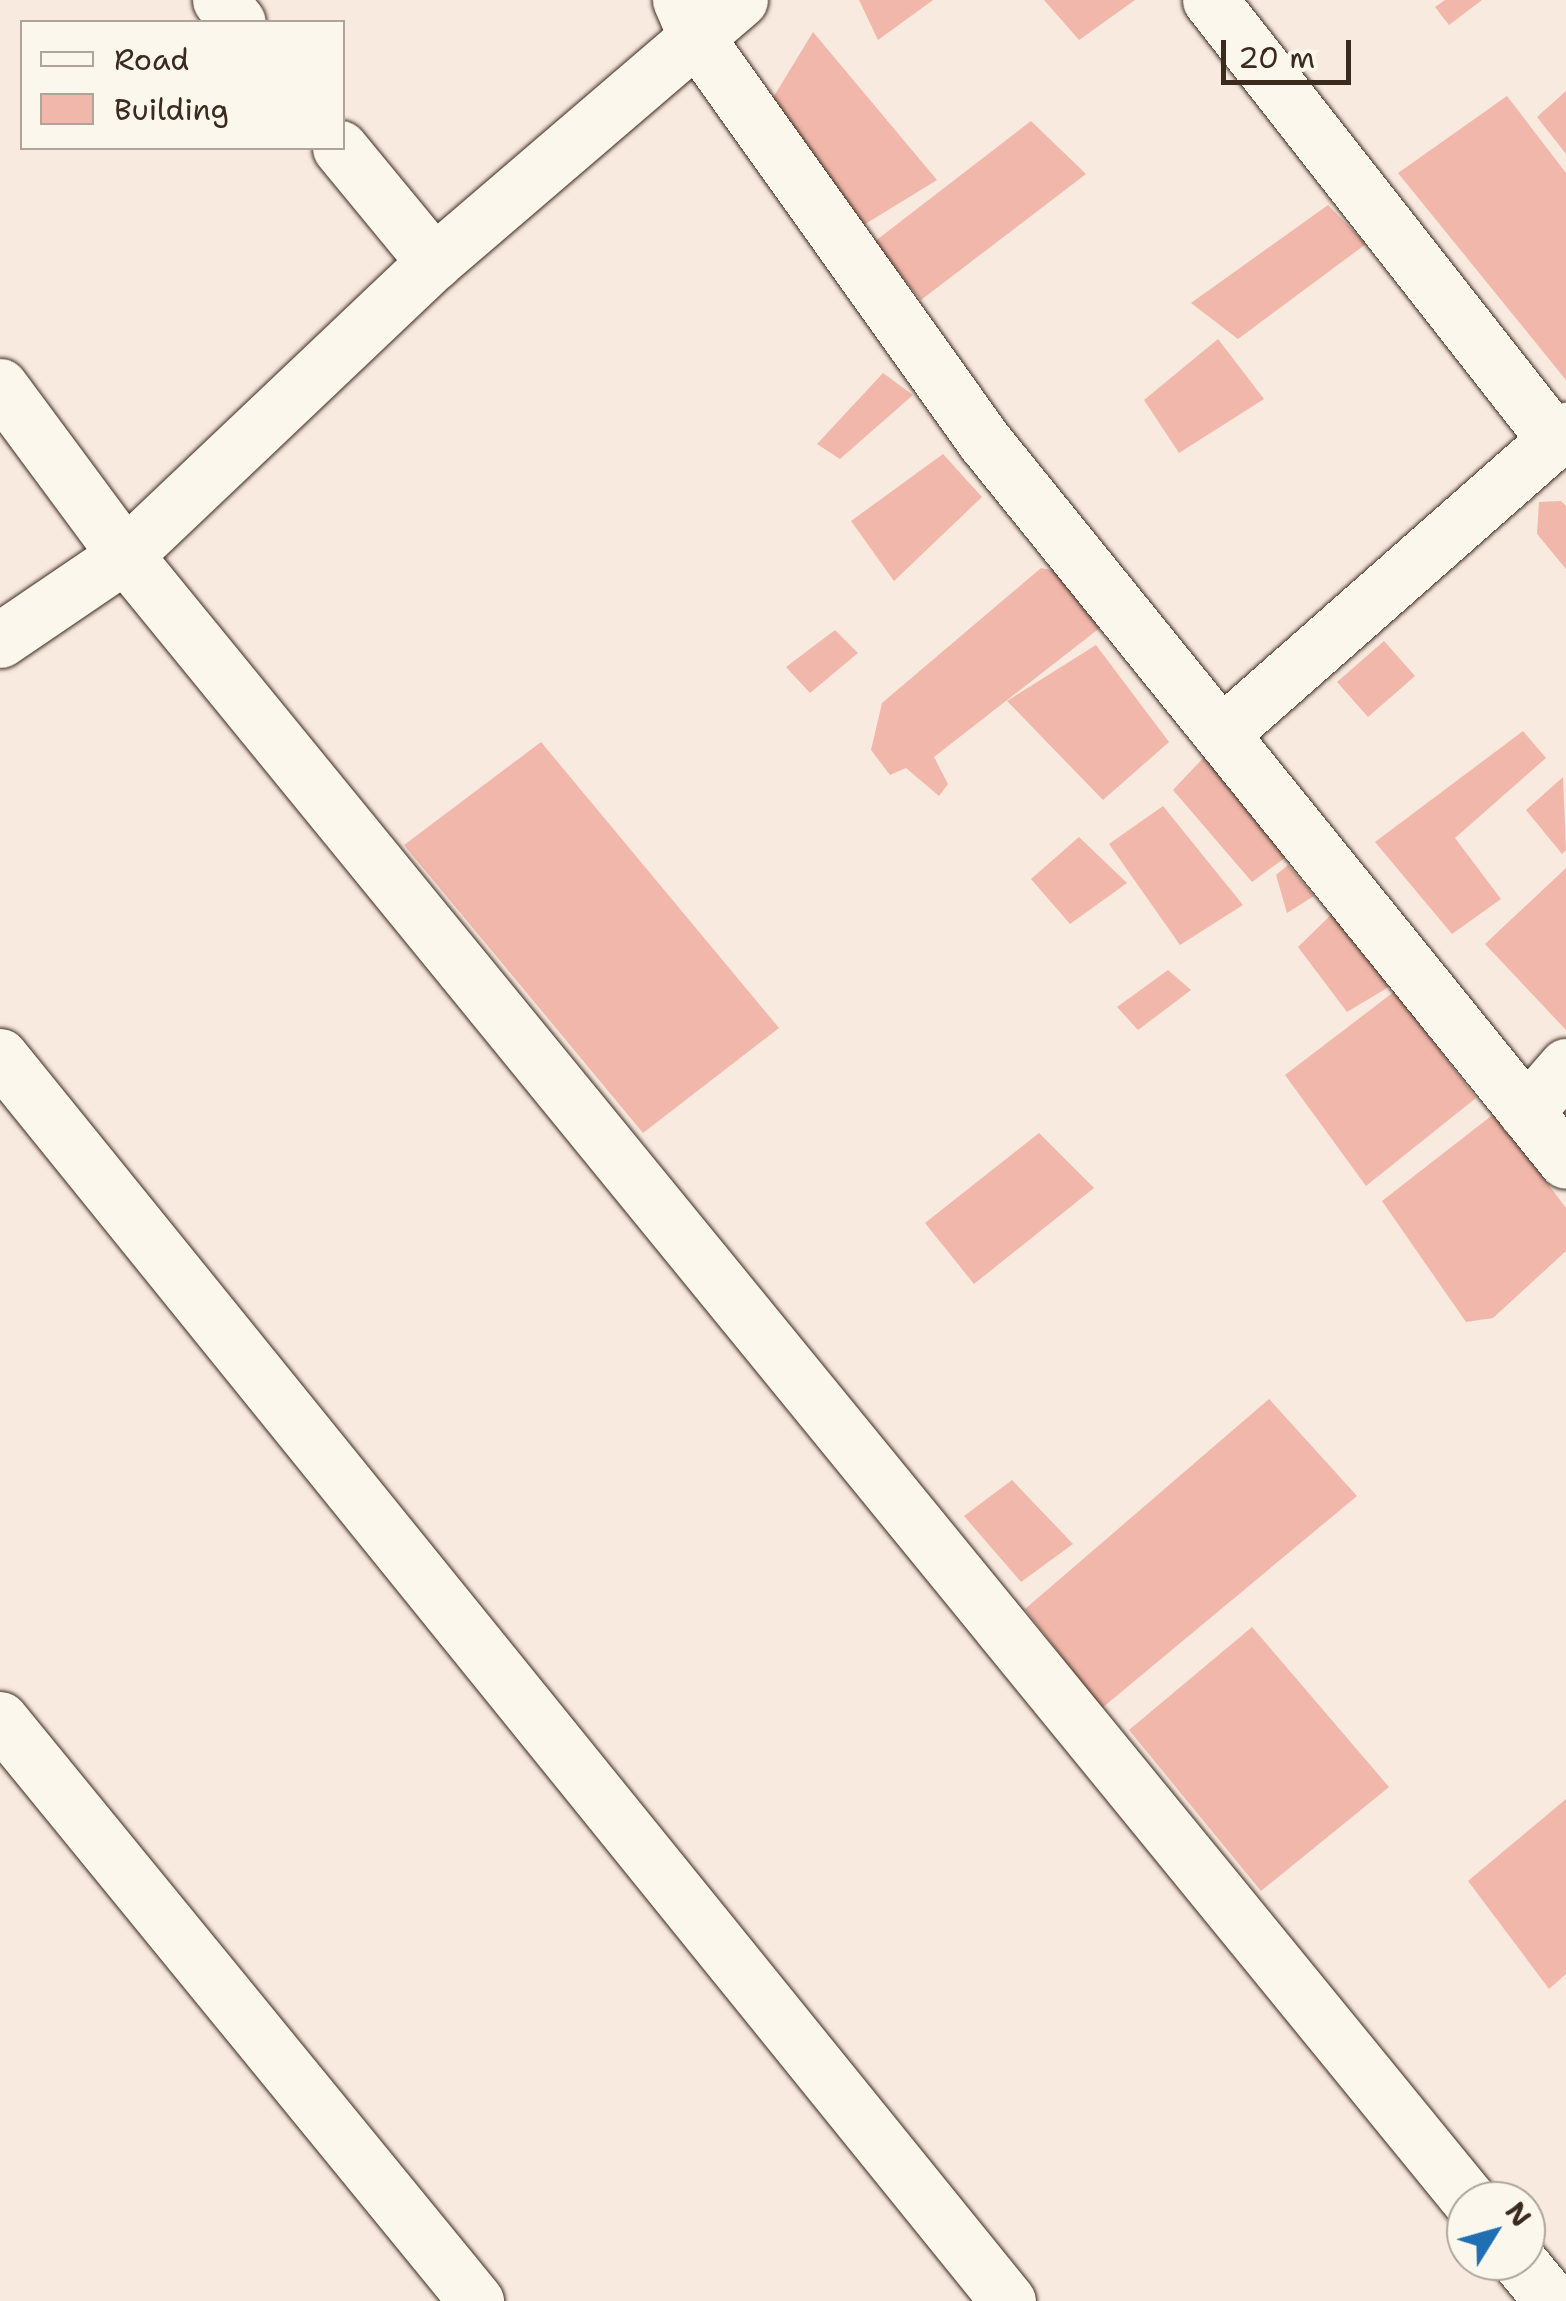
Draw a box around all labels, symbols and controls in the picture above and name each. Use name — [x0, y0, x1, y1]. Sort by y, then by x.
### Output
legend — [20, 20, 345, 150]
scale bar — [1226, 20, 1356, 82]
text: 20 m — [1238, 37, 1315, 78]
text: Road — [114, 39, 189, 80]
text: Building — [114, 89, 229, 130]
north arrow — [1446, 2181, 1546, 2281]
text: N — [1497, 2194, 1540, 2234]

